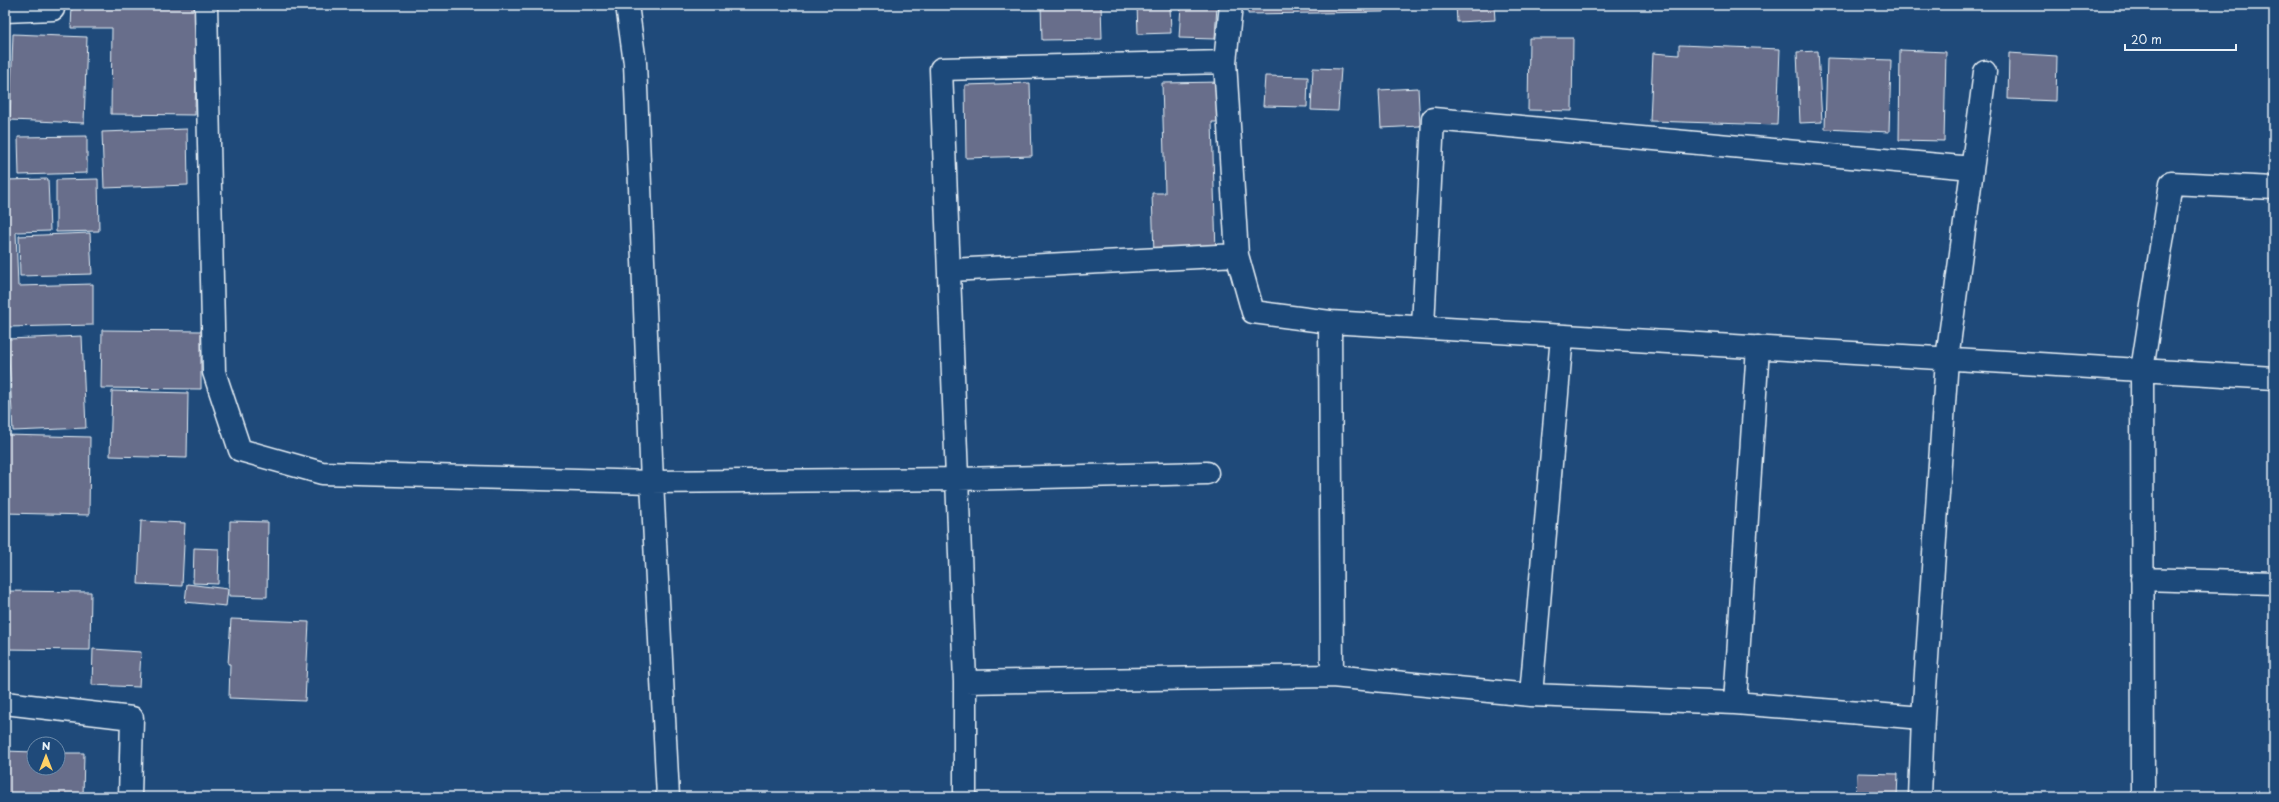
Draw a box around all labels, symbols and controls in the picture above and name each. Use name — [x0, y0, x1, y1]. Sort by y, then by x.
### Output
scale bar — [2125, 26, 2236, 52]
text: 20 m — [2131, 30, 2162, 48]
north arrow — [26, 736, 66, 776]
text: N — [42, 737, 51, 754]

